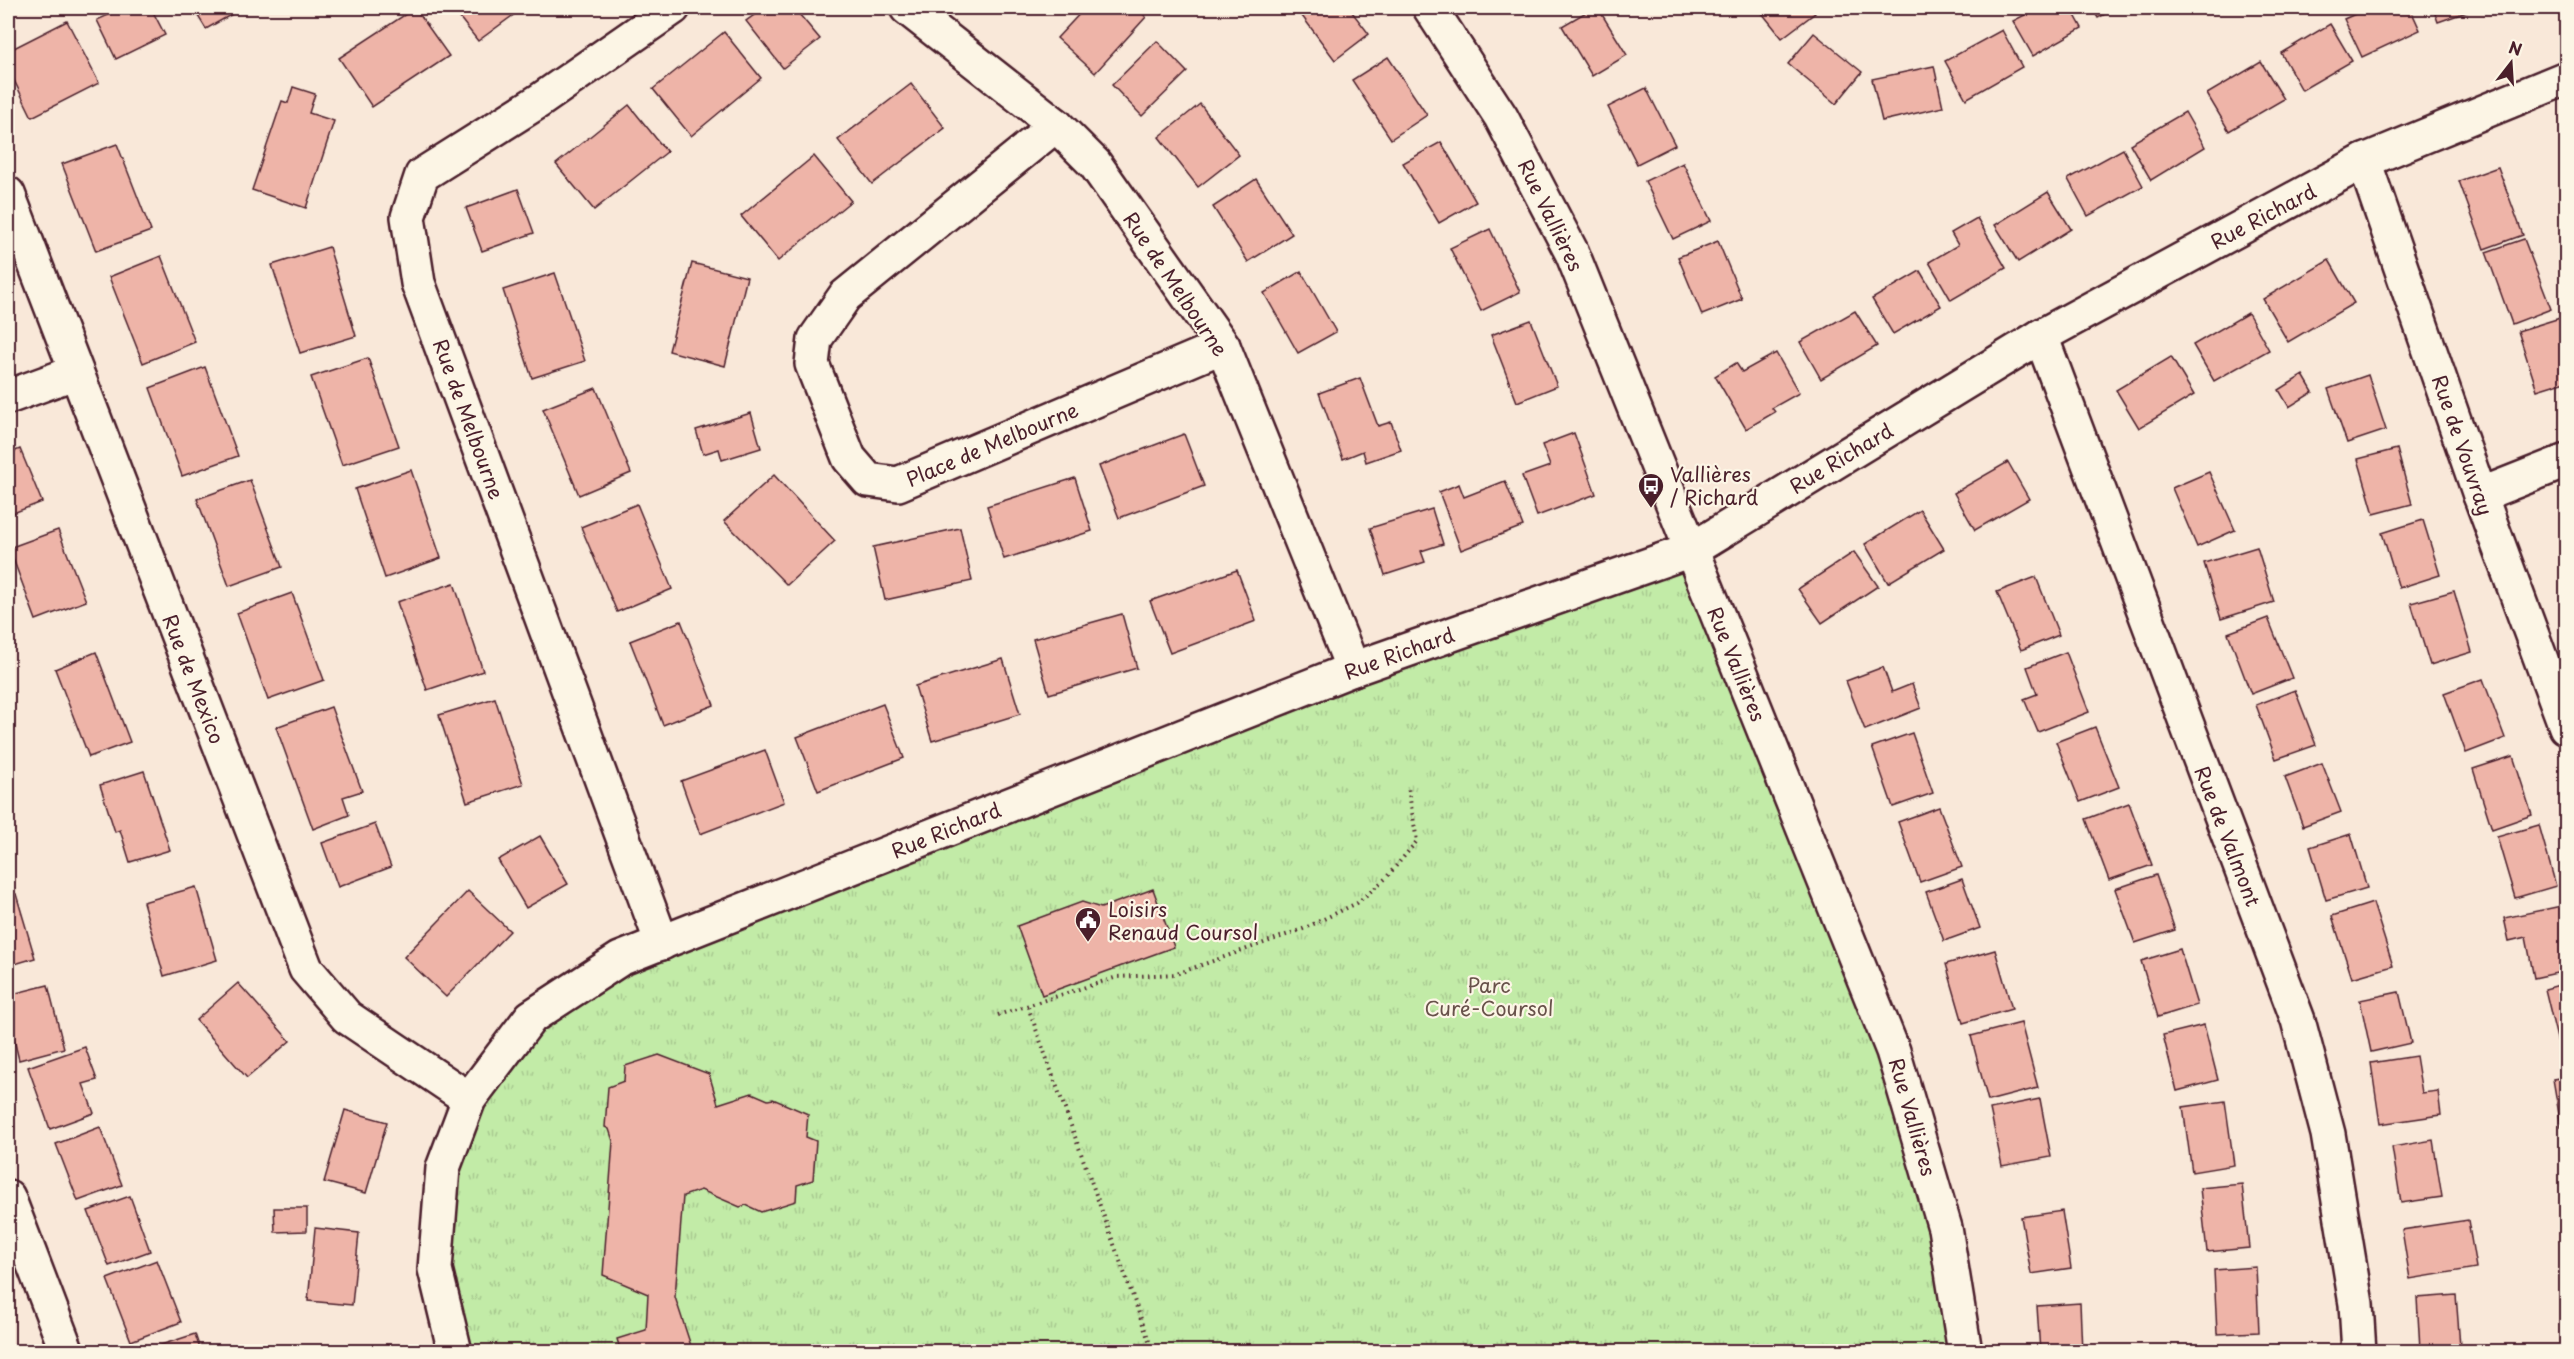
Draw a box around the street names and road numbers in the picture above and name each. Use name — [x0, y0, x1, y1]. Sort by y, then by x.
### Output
street label: Rue Vallières — [1511, 154, 1591, 276]
street label: Rue Richard — [2205, 176, 2321, 256]
street label: Rue de Melbourne — [1116, 206, 1236, 362]
street label: Rue de Melbourne — [426, 335, 512, 503]
street label: Rue de Vouvray — [2425, 371, 2501, 519]
street label: Place de Melbourne — [901, 394, 1083, 494]
street label: Rue Richard — [1784, 415, 1898, 501]
street label: Rue Vallières — [1700, 602, 1774, 726]
street label: Rue de Mexico — [156, 610, 232, 748]
street label: Rue Richard — [1340, 619, 1458, 687]
street label: Rue de Valmont — [2187, 761, 2269, 911]
street label: Rue Richard — [887, 794, 1005, 866]
street label: Rue Vallières — [1882, 1055, 1944, 1179]

